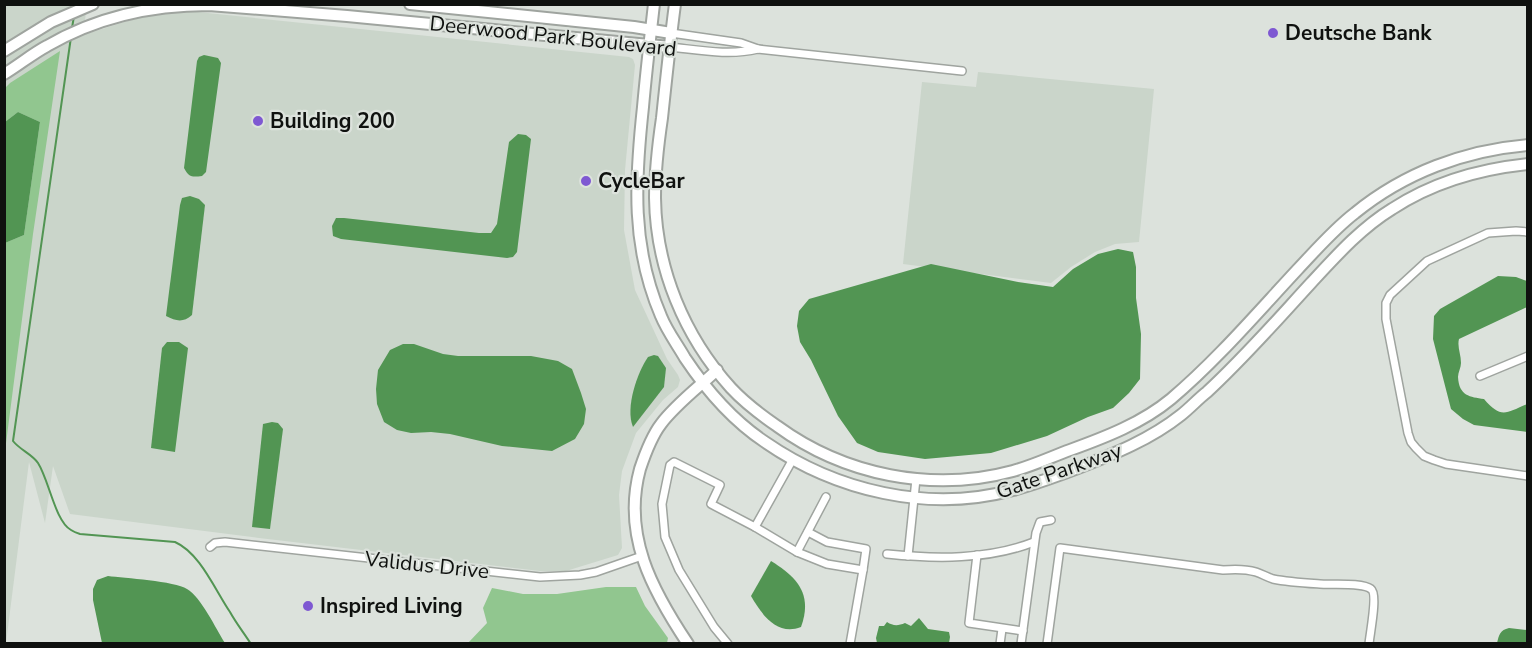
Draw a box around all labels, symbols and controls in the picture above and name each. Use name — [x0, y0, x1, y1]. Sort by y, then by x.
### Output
street label: Deerwood Park Boulevard — [428, 9, 678, 63]
place label: Deutsche Bank — [1285, 19, 1432, 47]
marker: Deutsche Bank — [1266, 26, 1280, 40]
place label: Building 200 — [270, 107, 395, 135]
marker: Building 200 — [251, 114, 265, 128]
place label: CycleBar — [598, 167, 685, 195]
marker: CycleBar — [579, 174, 593, 188]
street label: Gate Parkway — [992, 436, 1126, 506]
street label: Validus Drive — [362, 544, 491, 585]
place label: Inspired Living — [320, 592, 463, 620]
marker: Inspired Living — [301, 599, 315, 613]

